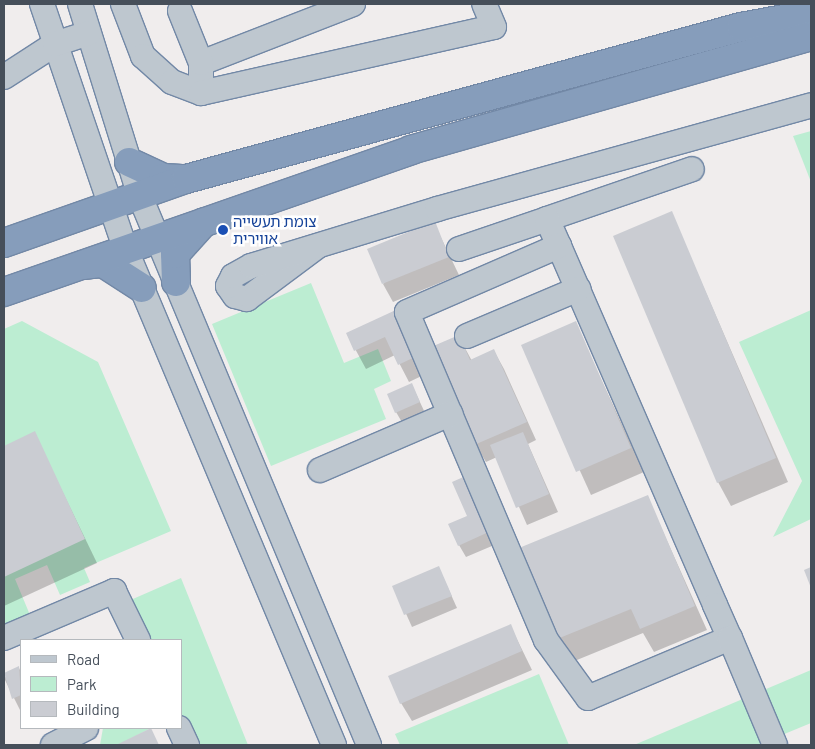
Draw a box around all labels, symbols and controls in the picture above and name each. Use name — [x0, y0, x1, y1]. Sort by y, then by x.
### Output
place label: צומת תעשייה אווירית — [233, 212, 317, 247]
marker: צומת תעשייה אווירית — [217, 224, 229, 236]
legend — [20, 639, 182, 729]
text: Road — [67, 650, 100, 668]
text: Park — [67, 675, 96, 693]
text: Building — [67, 700, 120, 718]

